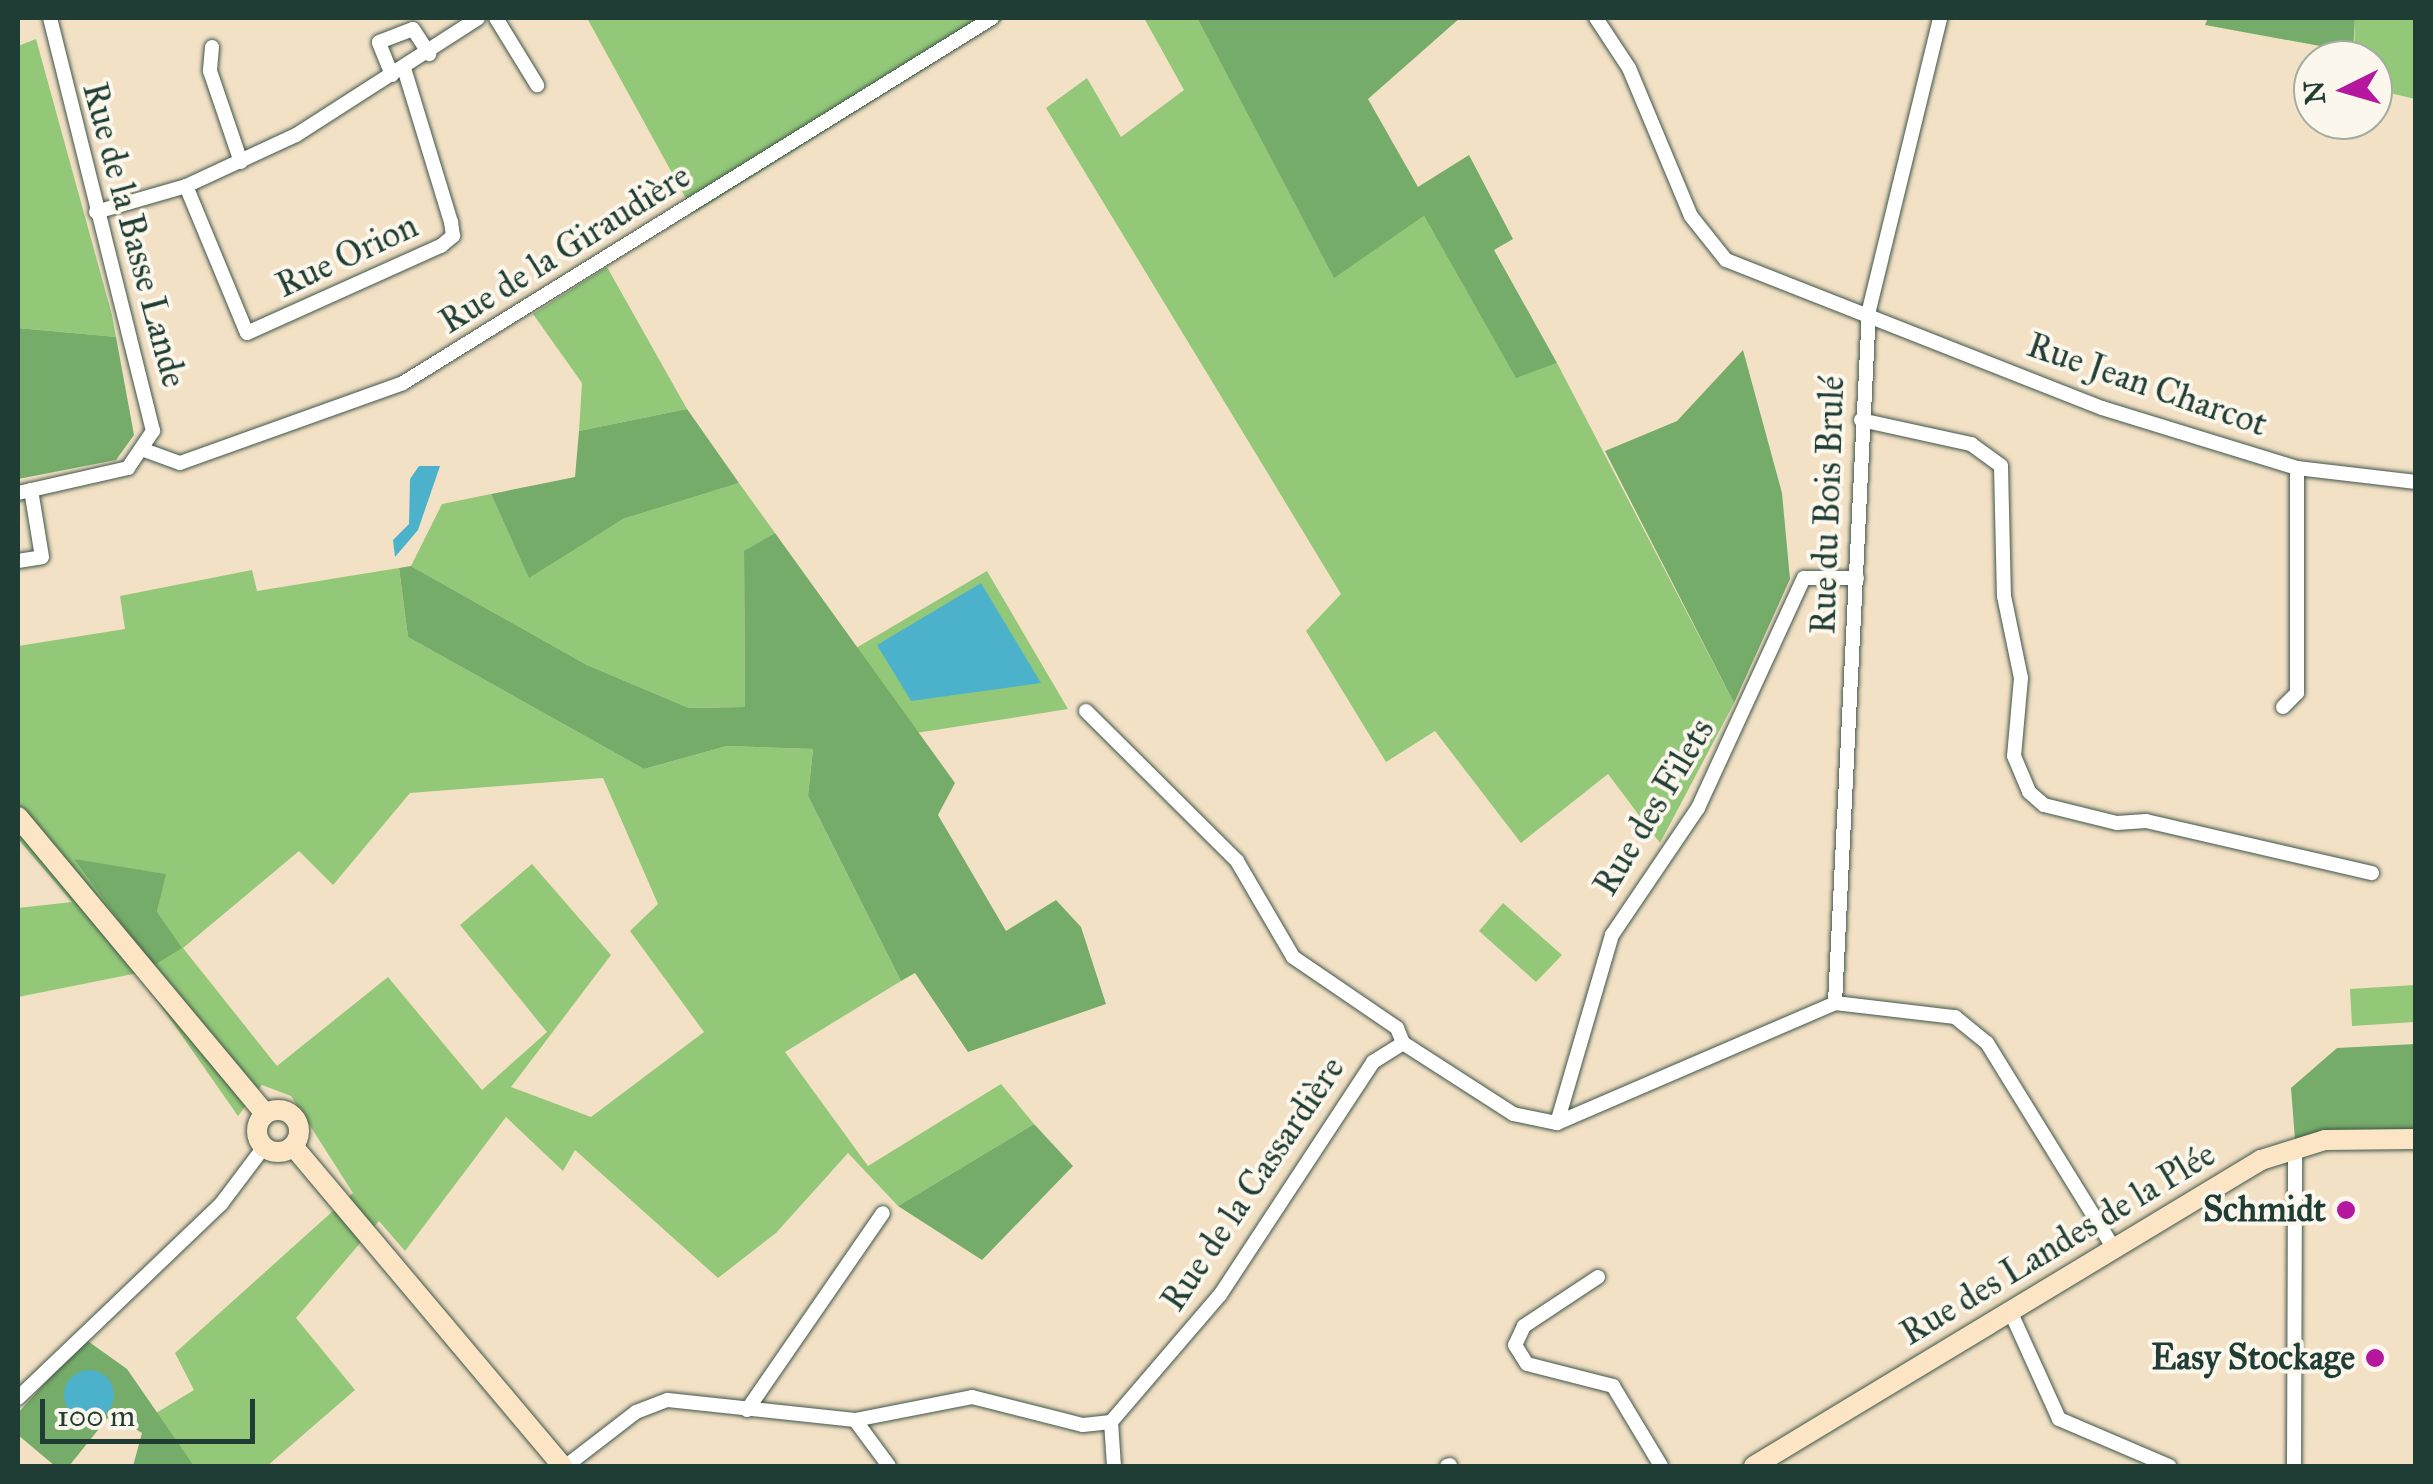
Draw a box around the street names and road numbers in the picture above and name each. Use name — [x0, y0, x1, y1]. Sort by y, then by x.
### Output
street label: Rue de la Basse Lande — [73, 78, 195, 392]
street label: Rue de la Giraudière — [432, 155, 698, 343]
street label: Rue Orion — [270, 205, 424, 307]
street label: Rue Jean Charcot — [2022, 324, 2272, 446]
street label: Rue du Bois Brulé — [1802, 375, 1854, 635]
street label: Rue des Filets — [1585, 711, 1723, 903]
street label: Rue de la Cassardière — [1152, 1049, 1354, 1319]
street label: Rue des Landes de la Plée — [1893, 1133, 2223, 1355]

